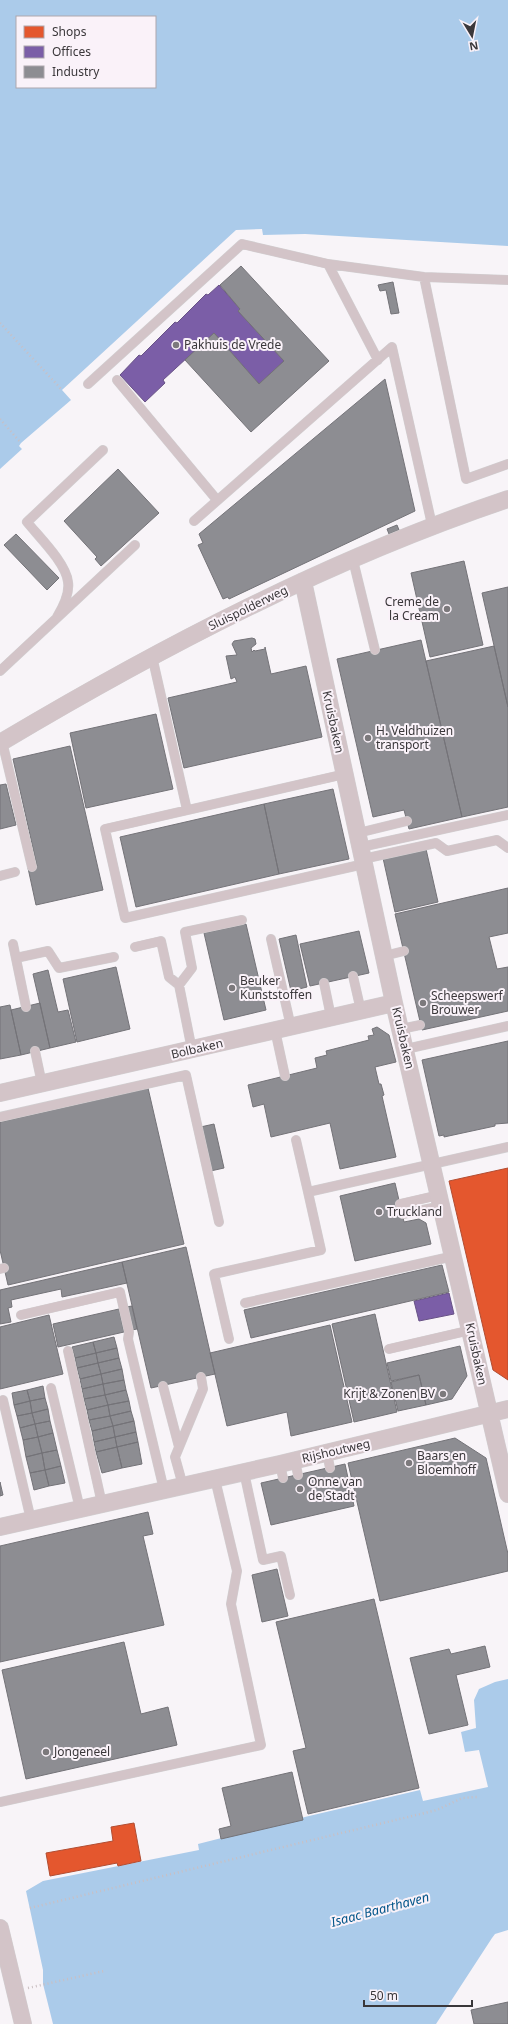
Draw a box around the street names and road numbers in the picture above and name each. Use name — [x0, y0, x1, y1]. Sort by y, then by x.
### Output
street label: Sluispolderweg — [205, 581, 290, 634]
street label: Kruisbaken — [319, 689, 348, 755]
street label: Kruisbaken — [388, 1005, 419, 1071]
street label: Bolbaken — [169, 1034, 225, 1063]
street label: Kruisbaken — [462, 1321, 491, 1387]
street label: Rijshoutweg — [300, 1434, 372, 1467]

